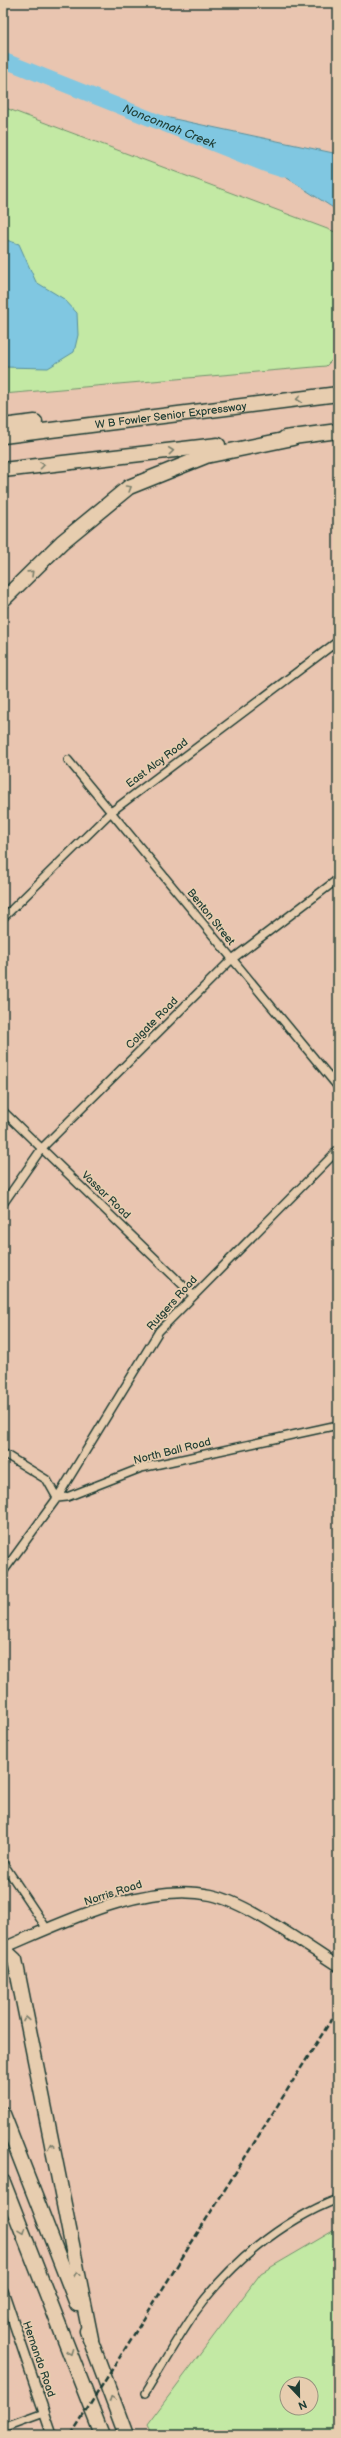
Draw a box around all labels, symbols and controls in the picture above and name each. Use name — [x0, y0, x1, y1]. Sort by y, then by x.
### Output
water label: Nonconnah Creek — [121, 101, 219, 152]
one-way arrow — [296, 394, 302, 403]
street label: W B Fowler Senior Expressway — [94, 399, 247, 431]
one-way arrow — [168, 446, 174, 455]
one-way arrow — [39, 460, 45, 469]
one-way arrow — [125, 485, 132, 492]
one-way arrow — [26, 570, 34, 578]
street label: East Alcy Road — [124, 736, 190, 790]
street label: Benton Street — [184, 886, 238, 948]
street label: Colgate Road — [123, 994, 181, 1052]
street label: Vassar Road — [79, 1169, 133, 1221]
street label: Rutgers Road — [144, 1273, 200, 1333]
street label: North Ball Road — [132, 1435, 212, 1467]
street label: Norris Road — [82, 1878, 144, 1908]
one-way arrow — [22, 2016, 30, 2022]
one-way arrow — [48, 2143, 56, 2149]
one-way arrow — [18, 2228, 26, 2235]
one-way arrow — [74, 2271, 82, 2277]
street label: Hernando Road — [20, 2319, 58, 2399]
one-way arrow — [65, 2349, 73, 2356]
north arrow — [279, 2376, 319, 2416]
one-way arrow — [108, 2395, 117, 2402]
text: N — [296, 2397, 309, 2412]

